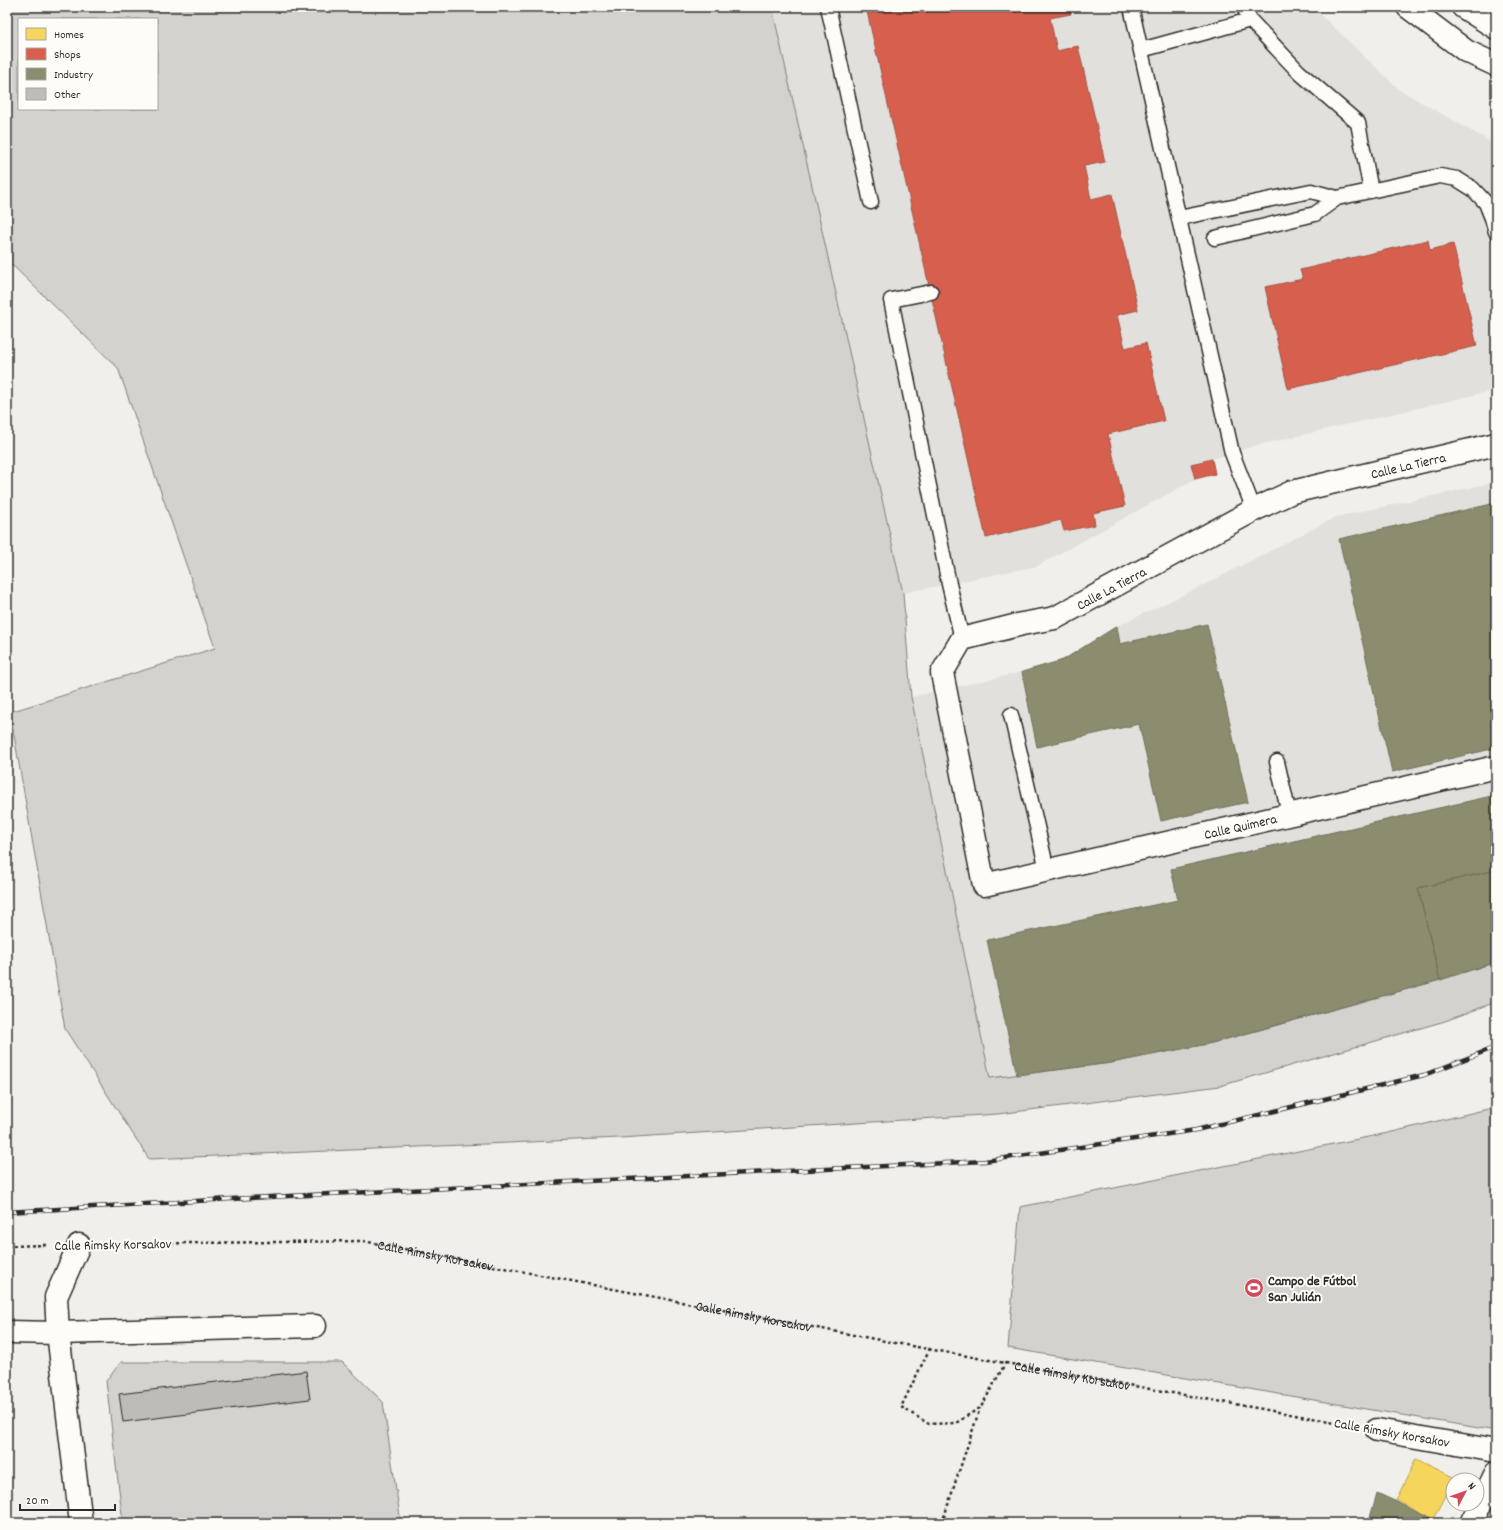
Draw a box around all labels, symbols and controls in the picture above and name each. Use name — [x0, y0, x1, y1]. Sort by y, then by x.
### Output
legend — [18, 18, 158, 110]
text: Homes — [54, 27, 84, 44]
text: Shops — [54, 47, 81, 64]
text: Industry — [54, 67, 94, 84]
text: Other — [54, 87, 81, 104]
street label: Calle La Tierra — [1369, 449, 1448, 485]
street label: Calle La Tierra — [1074, 563, 1151, 617]
street label: Calle Quimera — [1202, 810, 1279, 846]
street label: Calle Rimsky Korsakov — [54, 1235, 172, 1257]
street label: Calle Rimsky Korsakov — [376, 1236, 495, 1278]
place label: Campo de Fútbol San Julián — [1268, 1272, 1357, 1308]
sports icon: Campo de Fútbol San Julián — [1243, 1277, 1265, 1299]
street label: Calle Rimsky Korsakov — [694, 1297, 813, 1339]
street label: Calle Rimsky Korsakov — [1013, 1357, 1132, 1397]
street label: Calle Rimsky Korsakov — [1332, 1414, 1451, 1454]
north arrow — [1445, 1472, 1485, 1512]
text: N — [1463, 1479, 1479, 1494]
scale bar — [20, 1486, 115, 1512]
text: 20 m — [26, 1493, 49, 1510]

